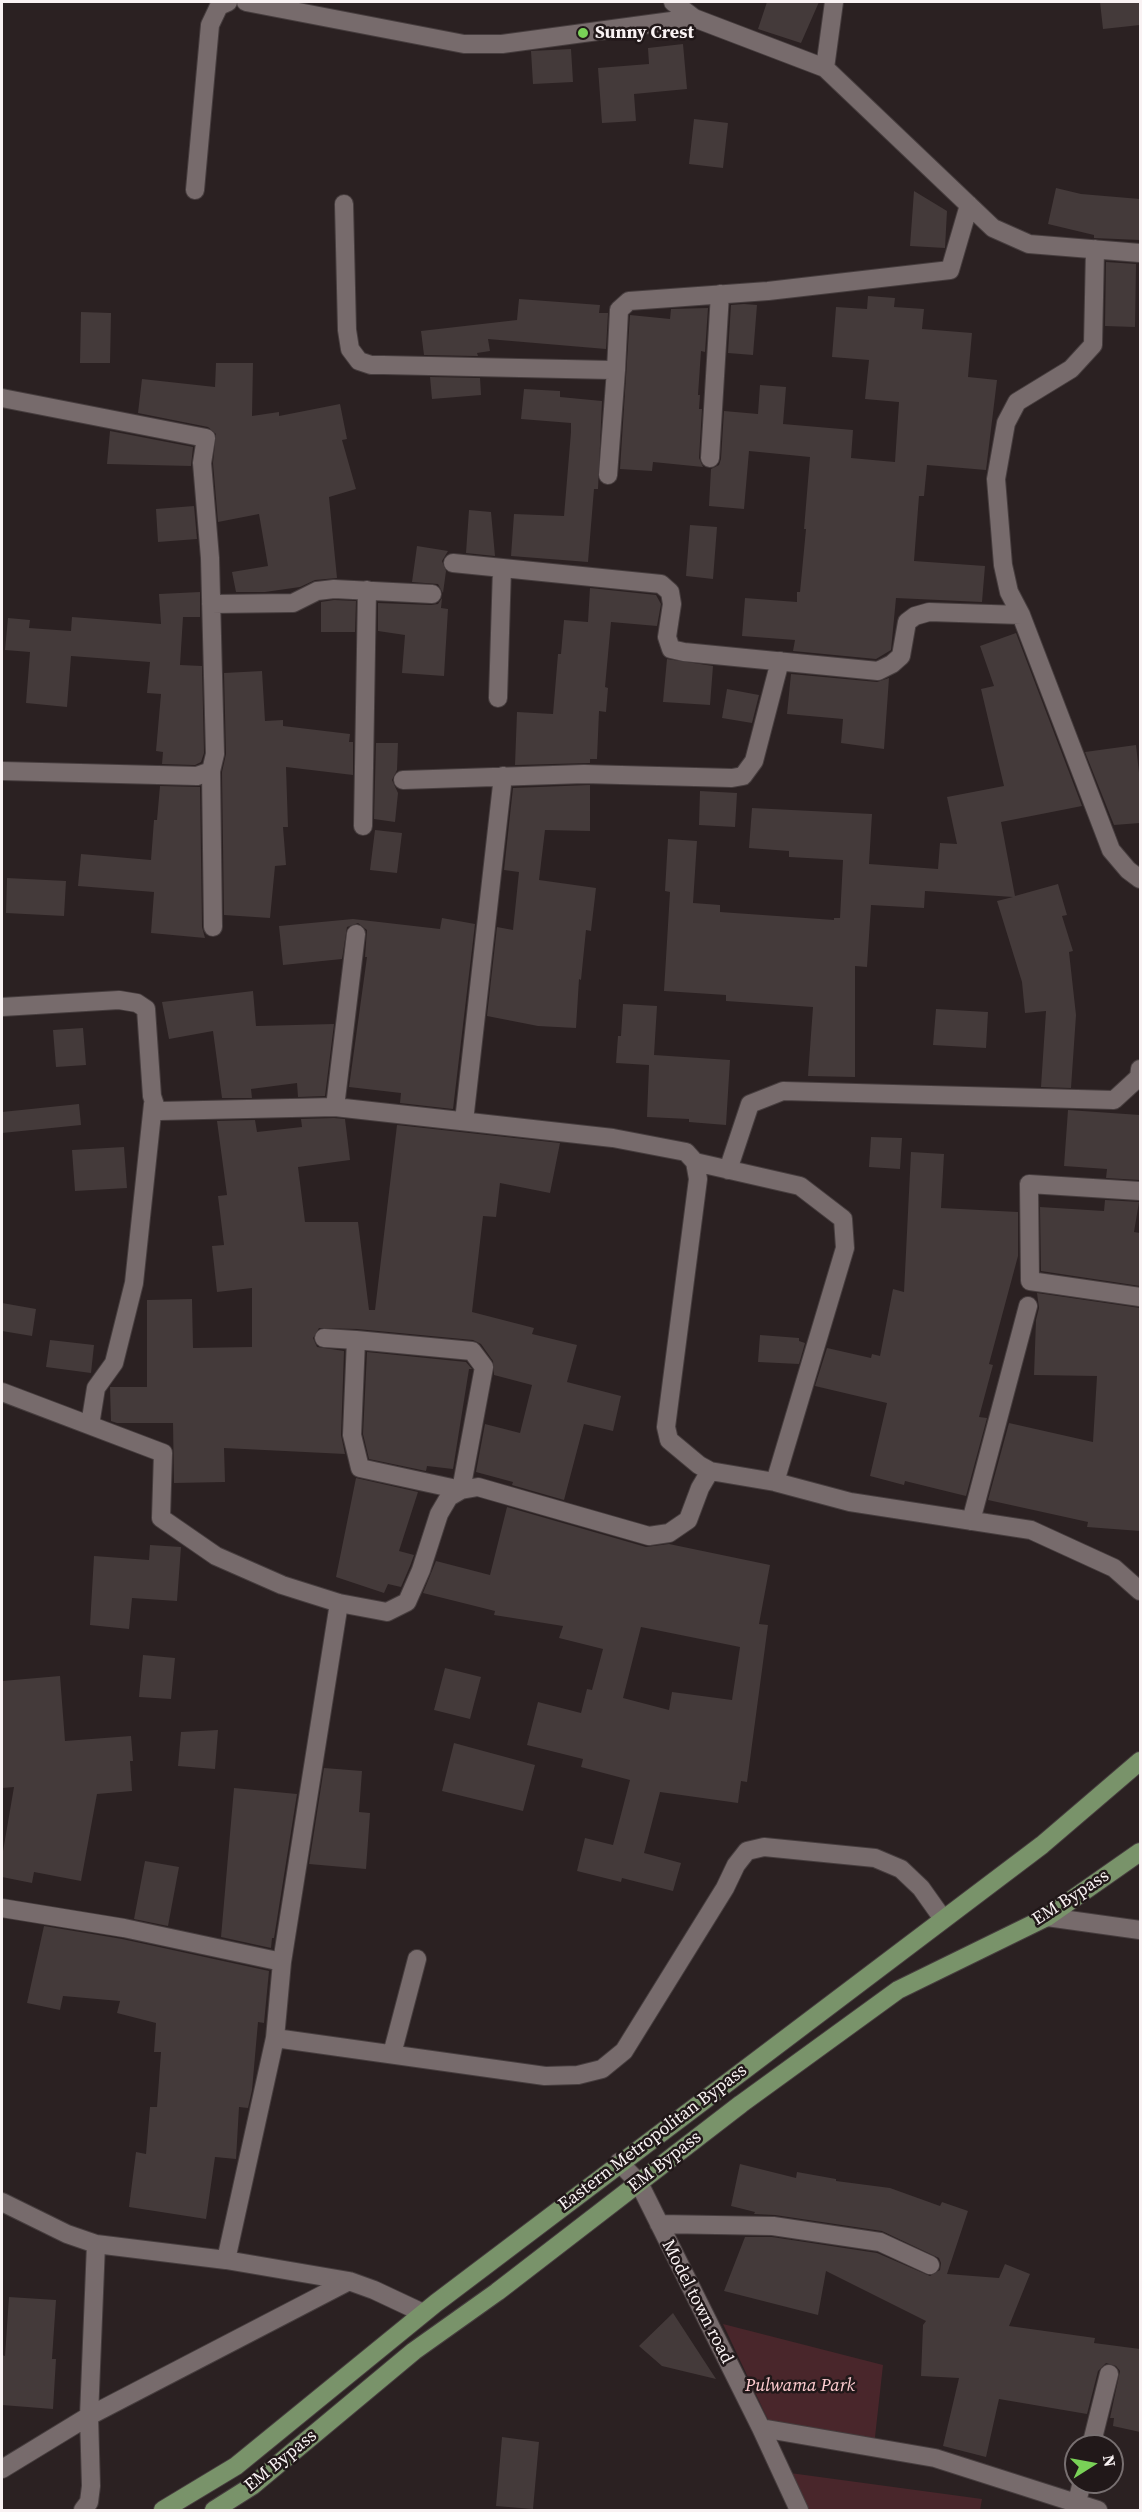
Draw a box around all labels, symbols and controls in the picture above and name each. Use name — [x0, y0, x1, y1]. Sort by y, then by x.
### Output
place label: Sunny Crest — [595, 22, 694, 44]
marker: Sunny Crest — [576, 26, 590, 40]
street label: EM Bypass — [1029, 1865, 1113, 1931]
street label: Eastern Metropolitan Bypass — [555, 2060, 751, 2216]
street label: EM Bypass — [624, 2127, 706, 2197]
street label: Model town road — [657, 2237, 737, 2367]
park label: Pulwama Park — [745, 2375, 855, 2397]
street label: EM Bypass — [240, 2425, 322, 2497]
north arrow — [1064, 2434, 1124, 2494]
text: N — [1098, 2453, 1122, 2469]

